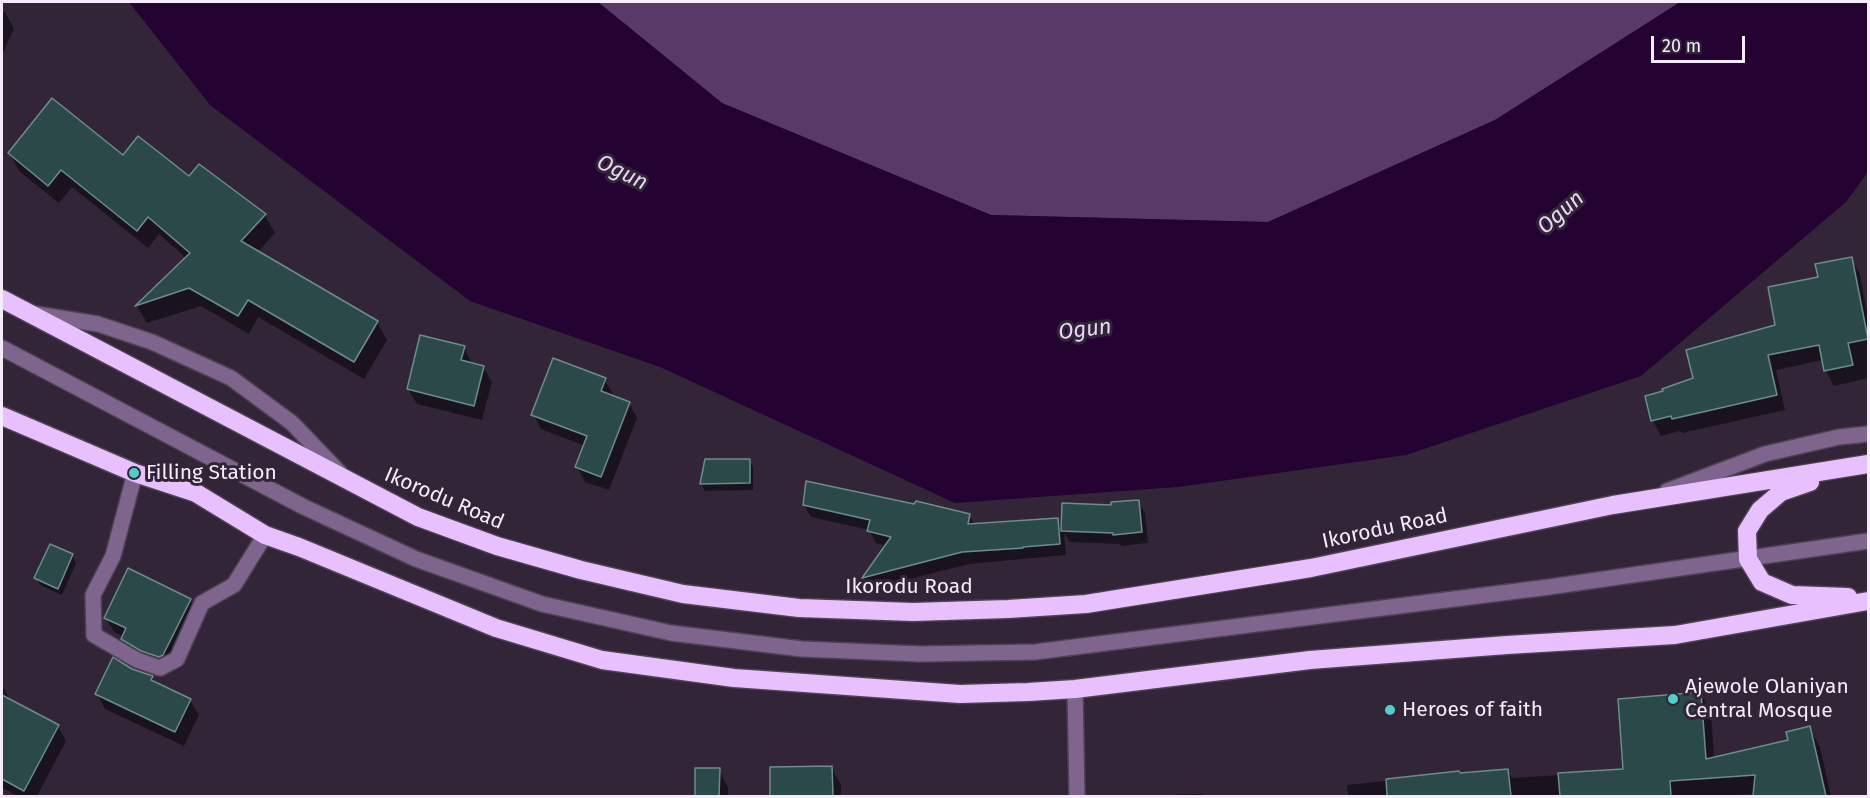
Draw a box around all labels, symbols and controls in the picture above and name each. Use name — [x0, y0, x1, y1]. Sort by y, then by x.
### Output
scale bar — [1654, 24, 1748, 62]
text: 20 m — [1662, 35, 1701, 57]
water label: Ogun — [592, 149, 652, 197]
water label: Ogun — [1532, 186, 1590, 240]
water label: Ogun — [1057, 314, 1113, 346]
place label: Filling Station — [146, 460, 277, 486]
street label: Ikorodu Road — [380, 462, 508, 536]
marker: Filling Station — [127, 466, 141, 480]
street label: Ikorodu Road — [1320, 503, 1450, 555]
street label: Ikorodu Road — [845, 574, 973, 600]
place label: Ajewole Olaniyan Central Mosque — [1685, 674, 1849, 724]
marker: Ajewole Olaniyan Central Mosque — [1666, 692, 1680, 706]
place label: Heroes of faith — [1402, 697, 1543, 723]
marker: Heroes of faith — [1383, 703, 1397, 717]

